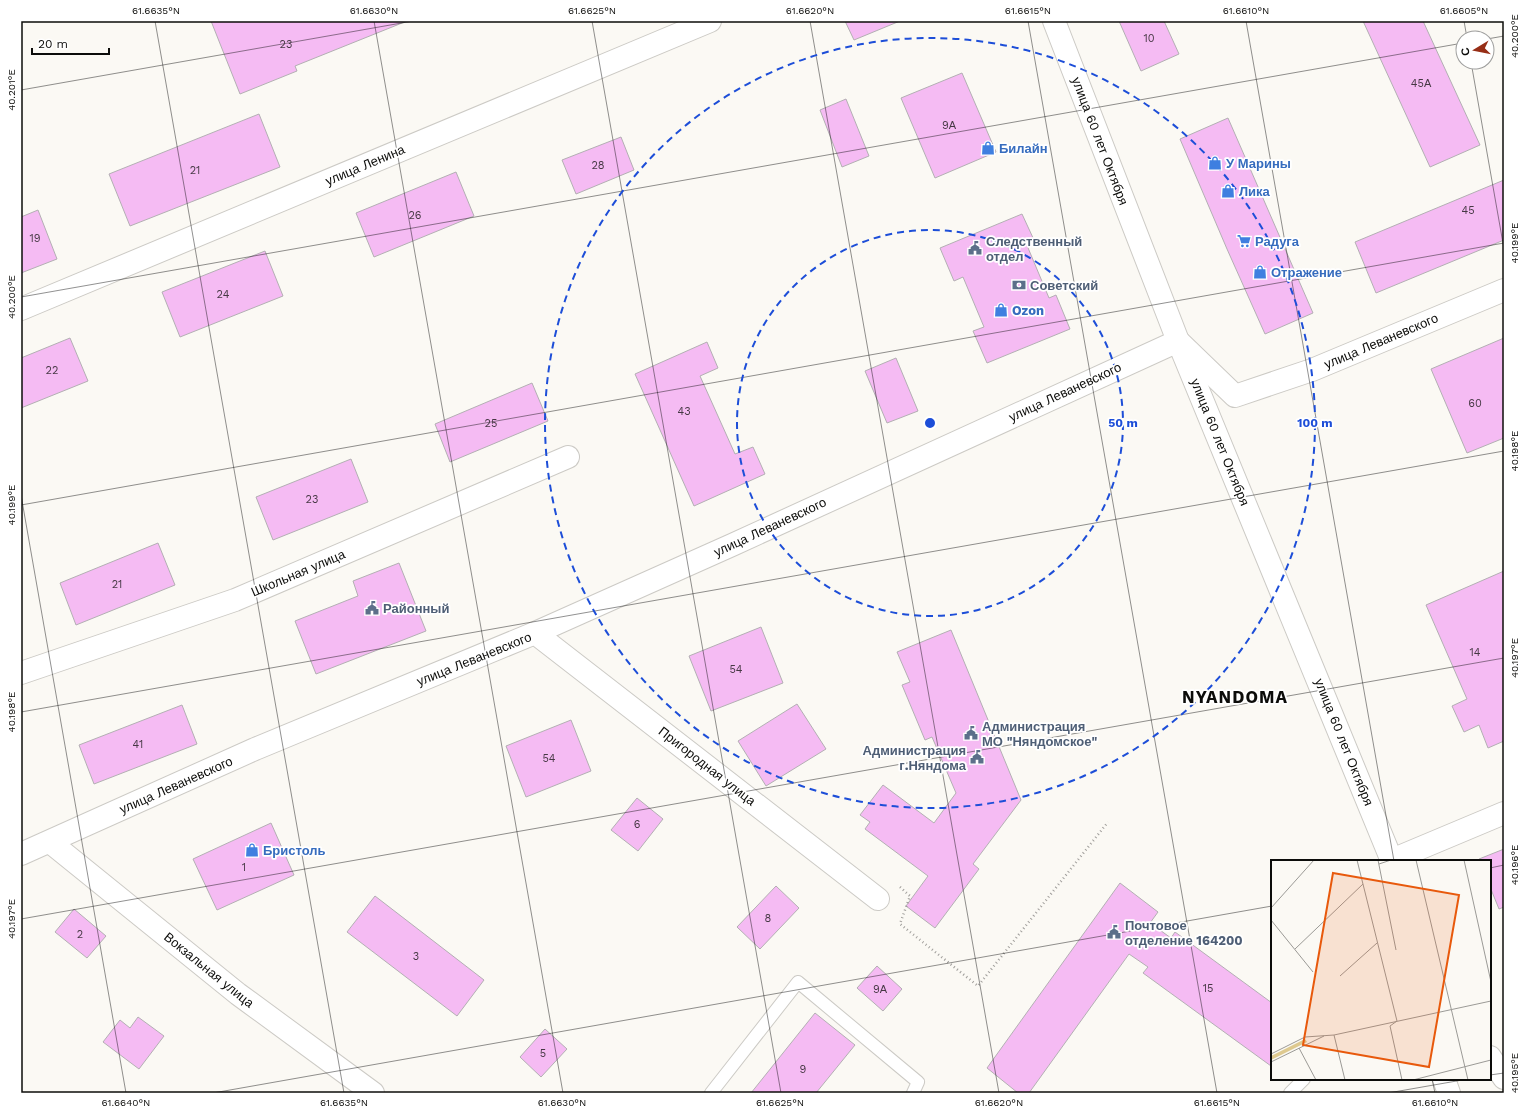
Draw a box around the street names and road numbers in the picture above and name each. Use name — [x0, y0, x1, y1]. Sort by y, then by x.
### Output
street label: улица 60 лет Октября — [1069, 75, 1131, 207]
street label: улица Ленина — [323, 141, 408, 188]
street label: улица Леваневского — [1322, 310, 1440, 372]
street label: улица Леваневского — [1006, 359, 1124, 425]
street label: улица 60 лет Октября — [1188, 376, 1252, 508]
street label: улица Леваневского — [711, 494, 829, 560]
street label: Школьная улица — [249, 546, 348, 600]
street label: улица Леваневского — [414, 629, 534, 689]
street label: улица 60 лет Октября — [1312, 676, 1376, 808]
street label: Пригородная улица — [656, 723, 759, 809]
street label: улица Леваневского — [117, 753, 235, 817]
street label: Вокзальная улица — [161, 929, 257, 1011]

